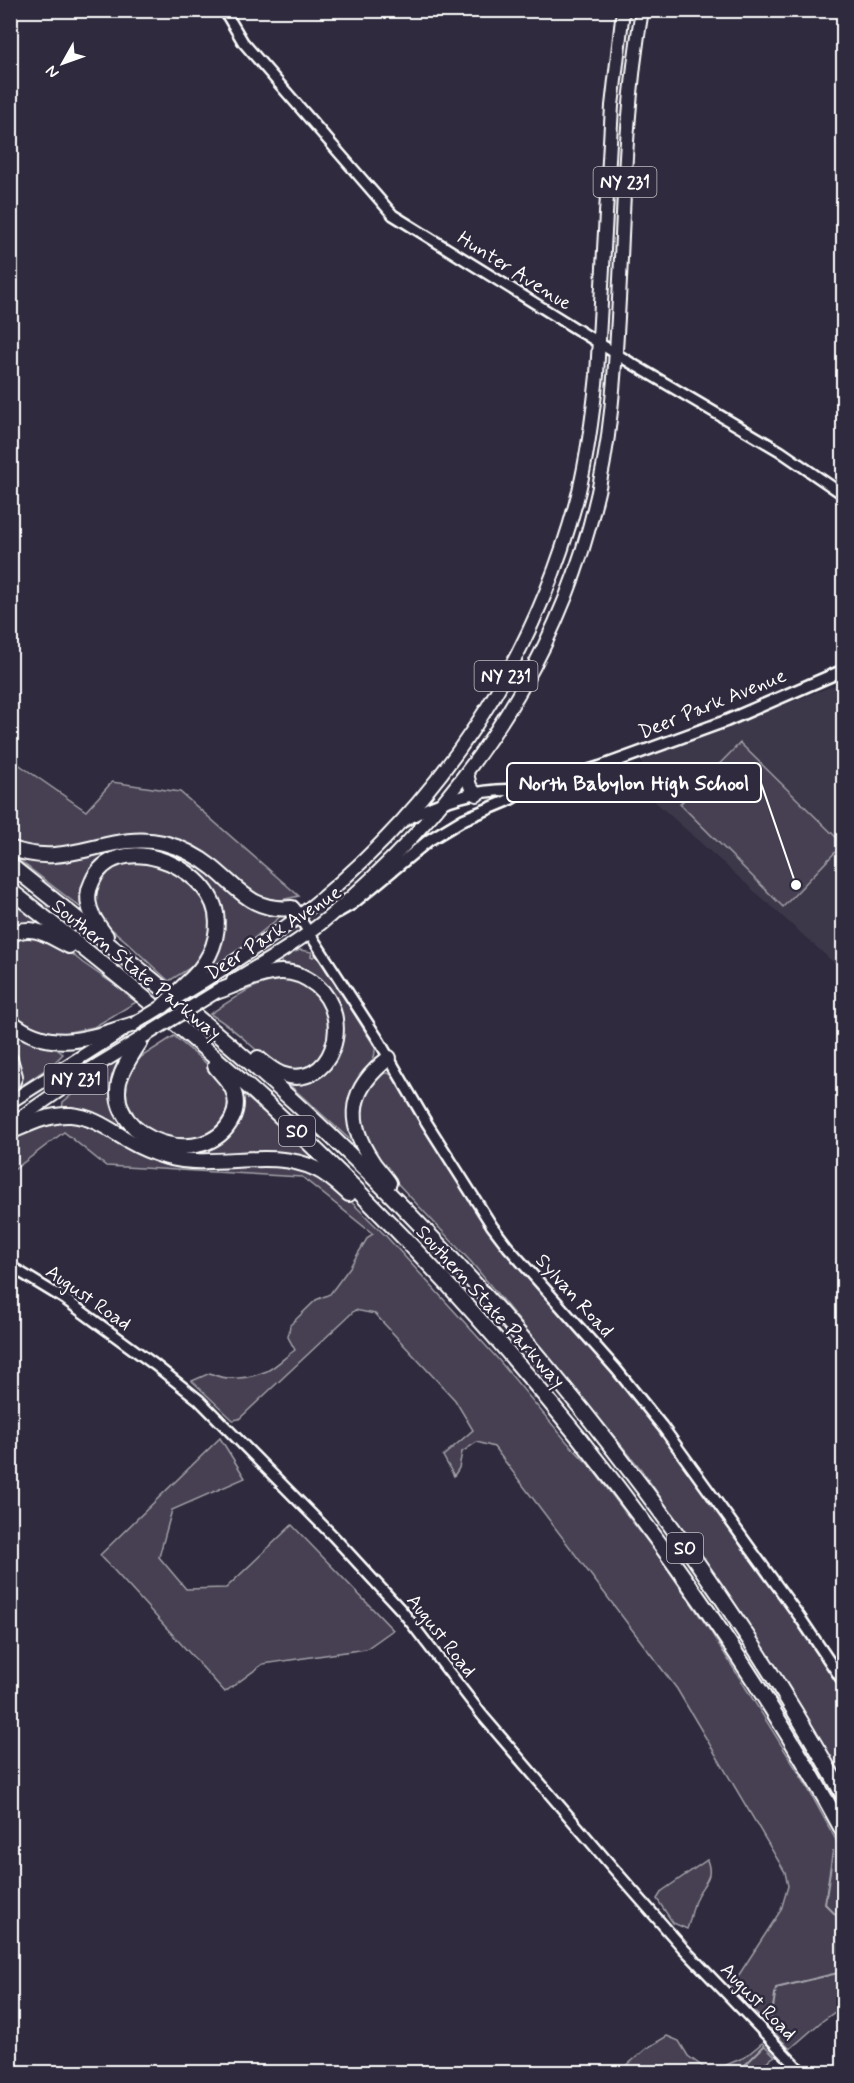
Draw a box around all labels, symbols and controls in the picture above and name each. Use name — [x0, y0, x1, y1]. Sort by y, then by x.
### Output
north arrow — [33, 33, 93, 93]
text: N — [41, 61, 64, 83]
road number: NY 231 — [594, 167, 656, 197]
street label: Hunter Avenue — [452, 225, 577, 317]
road number: NY 231 — [474, 661, 538, 691]
street label: Deer Park Avenue — [635, 662, 791, 746]
callout: North Babylon High School — [507, 763, 761, 802]
text: North Babylon High School — [519, 770, 749, 798]
street label: Deer Park Avenue — [201, 879, 347, 987]
street label: Southern State Parkway — [45, 893, 227, 1047]
road number: NY 231 — [44, 1064, 107, 1094]
road number: SO — [279, 1116, 315, 1146]
street label: Southern State Parkway — [409, 1219, 571, 1395]
street label: Sylvan Road — [529, 1248, 619, 1344]
street label: August Road — [40, 1259, 136, 1338]
road number: SO — [667, 1533, 703, 1563]
street label: August Road — [400, 1589, 482, 1683]
street label: August Road — [714, 1957, 802, 2047]

